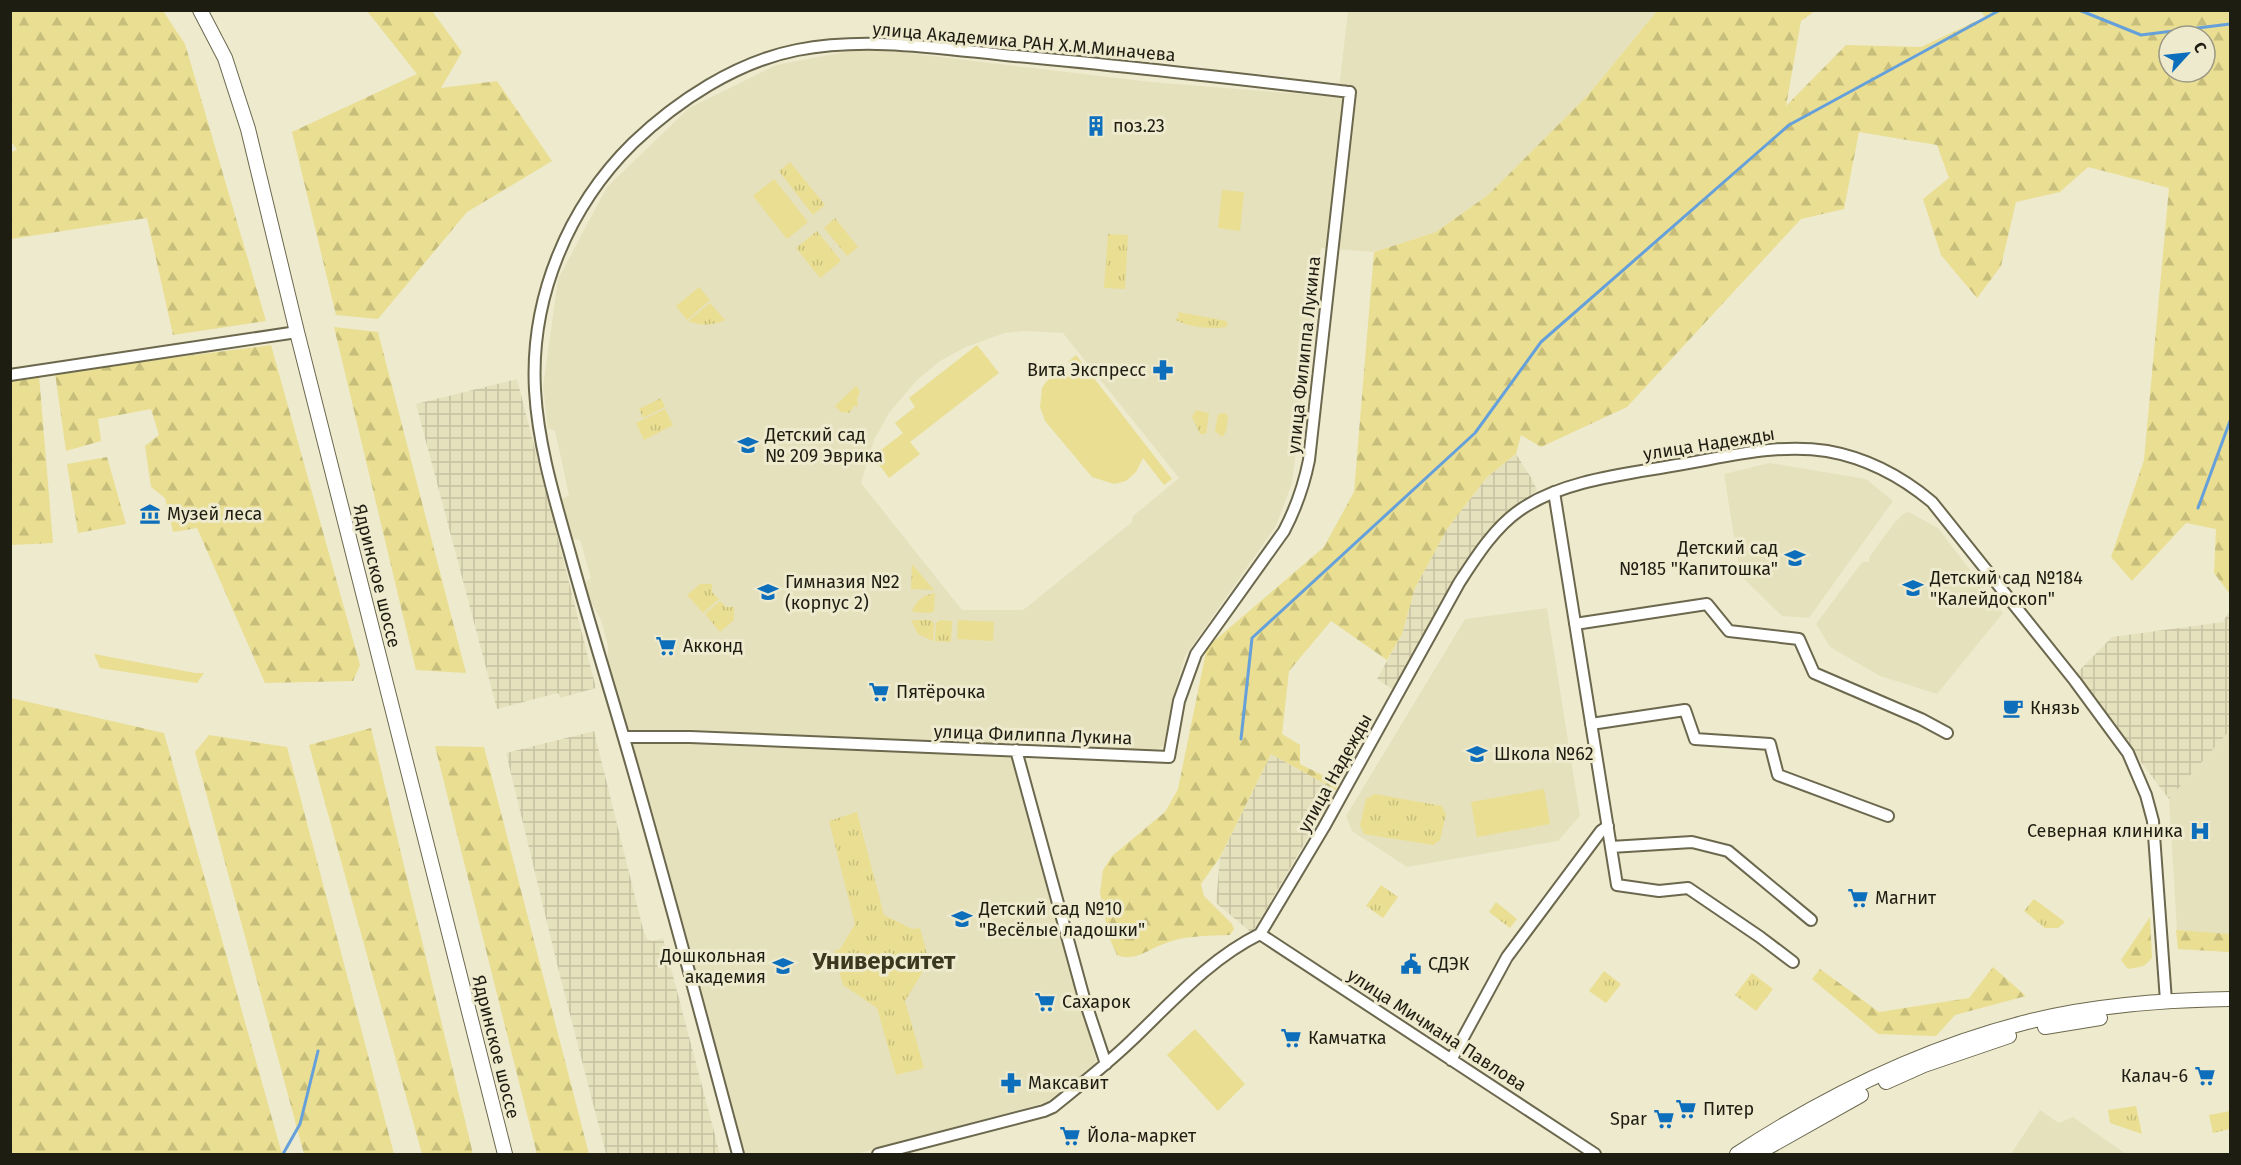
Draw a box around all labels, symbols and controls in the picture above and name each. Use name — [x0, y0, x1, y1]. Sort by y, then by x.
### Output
street label: улица Академика РАН Х.М.Миначева — [871, 18, 1177, 66]
north arrow — [2157, 24, 2217, 84]
text: С — [2189, 39, 2211, 57]
building icon: поз.23 — [1084, 114, 1108, 138]
place label: поз.23 — [1113, 115, 1165, 137]
street label: улица Филиппа Лукина — [1283, 255, 1325, 455]
pharmacy icon: Вита Экспресс — [1151, 358, 1175, 382]
place label: Вита Экспресс — [1027, 359, 1146, 381]
street label: улица Надежды — [1642, 423, 1776, 465]
place label: Детский сад № 209 Эврика — [764, 424, 883, 467]
school or university icon: Детский сад № 209 Эврика — [736, 433, 760, 457]
museum icon: Музей леса — [138, 502, 162, 526]
street label: Ядринское шоссе — [349, 502, 405, 650]
place label: Музей леса — [167, 503, 262, 525]
place label: Детский сад №185 "Капитошка" — [1619, 537, 1778, 580]
school or university icon: Детский сад №185 "Капитошка" — [1783, 546, 1807, 570]
place label: Детский сад №184 "Калейдоскоп" — [1929, 567, 2083, 610]
place label: Гимназия №2 (корпус 2) — [785, 571, 900, 614]
school or university icon: Детский сад №184 "Калейдоскоп" — [1901, 576, 1925, 600]
school or university icon: Гимназия №2 (корпус 2) — [756, 580, 780, 604]
supermarket icon: Акконд — [654, 634, 678, 658]
place label: Акконд — [683, 635, 743, 657]
supermarket icon: Пятёрочка — [867, 680, 891, 704]
place label: Пятёрочка — [896, 681, 986, 703]
cafe icon: Князь — [2001, 696, 2025, 720]
place label: Князь — [2030, 697, 2079, 719]
street label: улица Надежды — [1293, 710, 1377, 836]
street label: улица Филиппа Лукина — [933, 721, 1133, 749]
school or university icon: Школа №62 — [1465, 742, 1489, 766]
place label: Школа №62 — [1494, 743, 1594, 765]
hospital icon: Северная клиника — [2188, 819, 2212, 843]
place label: Северная клиника — [2027, 820, 2183, 842]
supermarket icon: Магнит — [1846, 886, 1870, 910]
place label: Магнит — [1875, 887, 1937, 909]
place label: Детский сад №10 "Весёлые ладошки" — [978, 898, 1145, 941]
school or university icon: Детский сад №10 "Весёлые ладошки" — [950, 907, 974, 931]
place label: Дошкольная академия — [660, 945, 766, 988]
district label: Университет — [812, 947, 956, 975]
public building icon: СДЭК — [1399, 952, 1423, 976]
place label: СДЭК — [1428, 953, 1470, 975]
school or university icon: Дошкольная академия — [771, 954, 795, 978]
street label: улица Мичмана Павлова — [1343, 964, 1531, 1096]
street label: Ядринское шоссе — [468, 973, 524, 1121]
supermarket icon: Сахарок — [1033, 990, 1057, 1014]
place label: Сахарок — [1062, 991, 1131, 1013]
supermarket icon: Камчатка — [1279, 1026, 1303, 1050]
place label: Камчатка — [1308, 1027, 1387, 1049]
supermarket icon: Калач-6 — [2193, 1064, 2217, 1088]
place label: Калач-6 — [2121, 1065, 2188, 1087]
pharmacy icon: Максавит — [999, 1071, 1023, 1095]
place label: Максавит — [1028, 1072, 1109, 1094]
supermarket icon: Питер — [1674, 1097, 1698, 1121]
place label: Питер — [1703, 1098, 1754, 1120]
supermarket icon: Spar — [1652, 1107, 1676, 1131]
place label: Spar — [1610, 1108, 1647, 1130]
supermarket icon: Йола-маркет — [1058, 1124, 1082, 1148]
place label: Йола-маркет — [1087, 1125, 1197, 1147]

